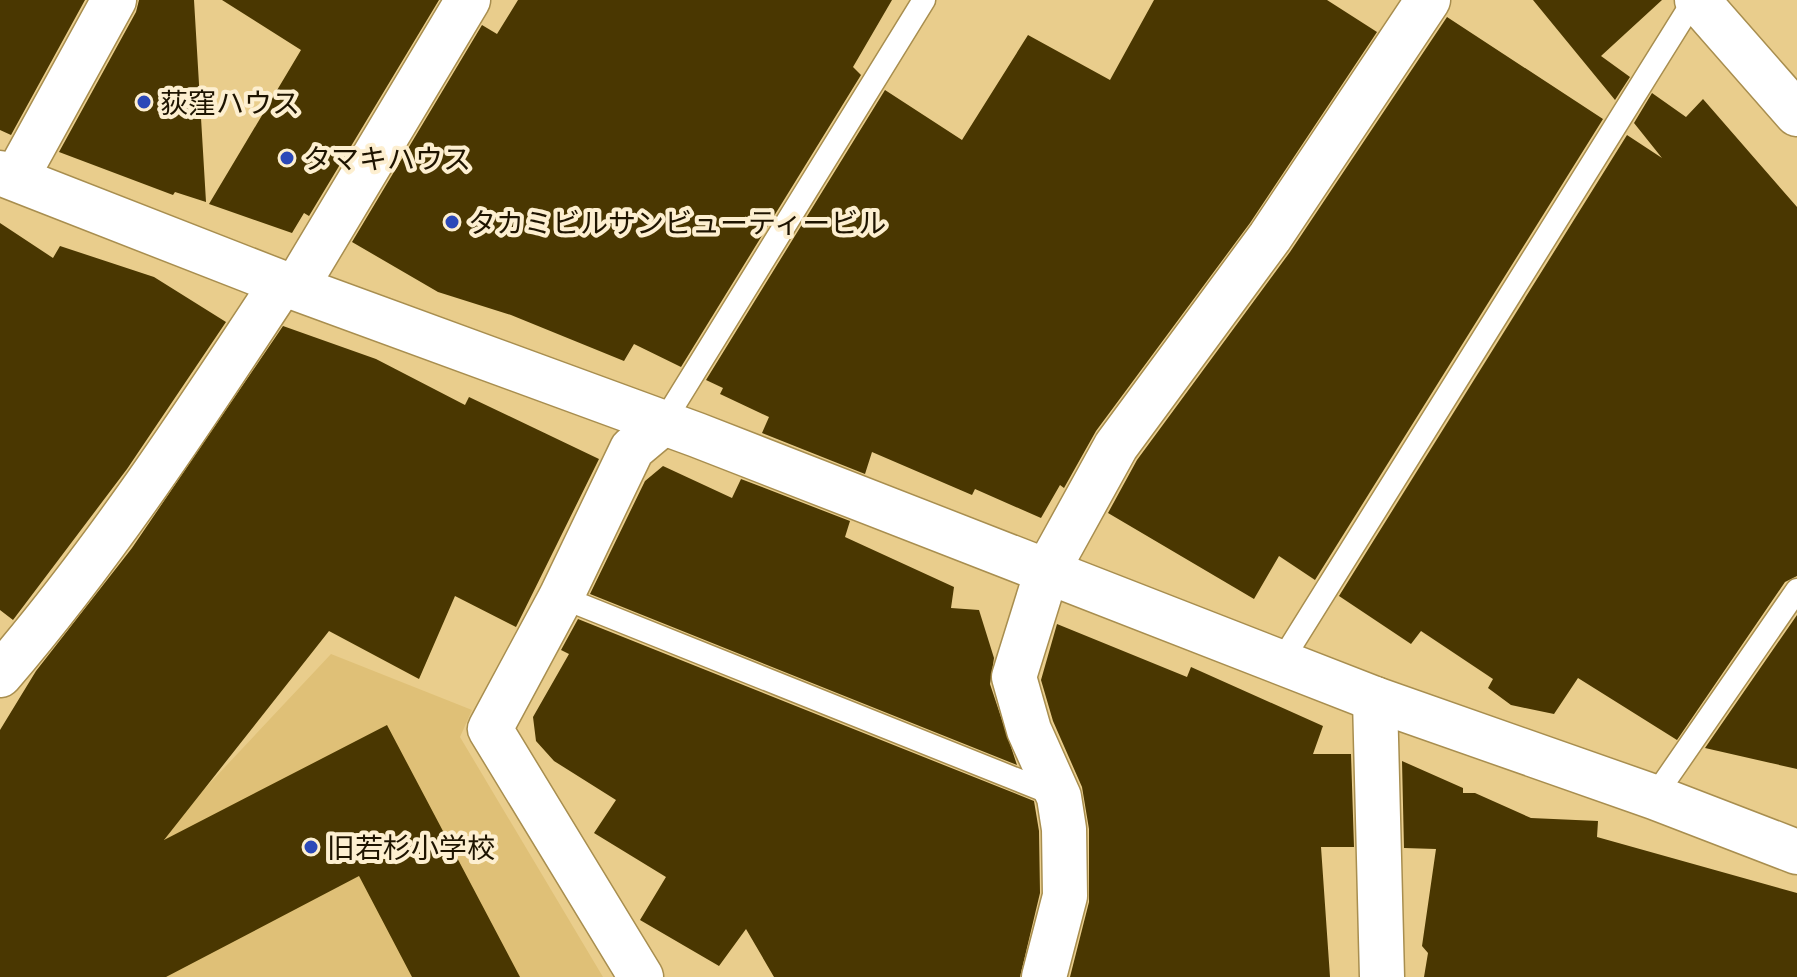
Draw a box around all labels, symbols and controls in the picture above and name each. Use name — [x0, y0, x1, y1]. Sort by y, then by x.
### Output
place label: 荻窪ハウス — [160, 85, 300, 119]
marker: 荻窪ハウス — [135, 93, 153, 111]
place label: タマキハウス — [303, 141, 471, 175]
marker: タマキハウス — [278, 149, 296, 167]
place label: タカミビルサンビューティービル — [468, 205, 886, 239]
marker: タカミビルサンビューティービル — [443, 213, 461, 231]
place label: 旧若杉小学校 — [327, 830, 495, 864]
marker: 旧若杉小学校 — [302, 838, 320, 856]

